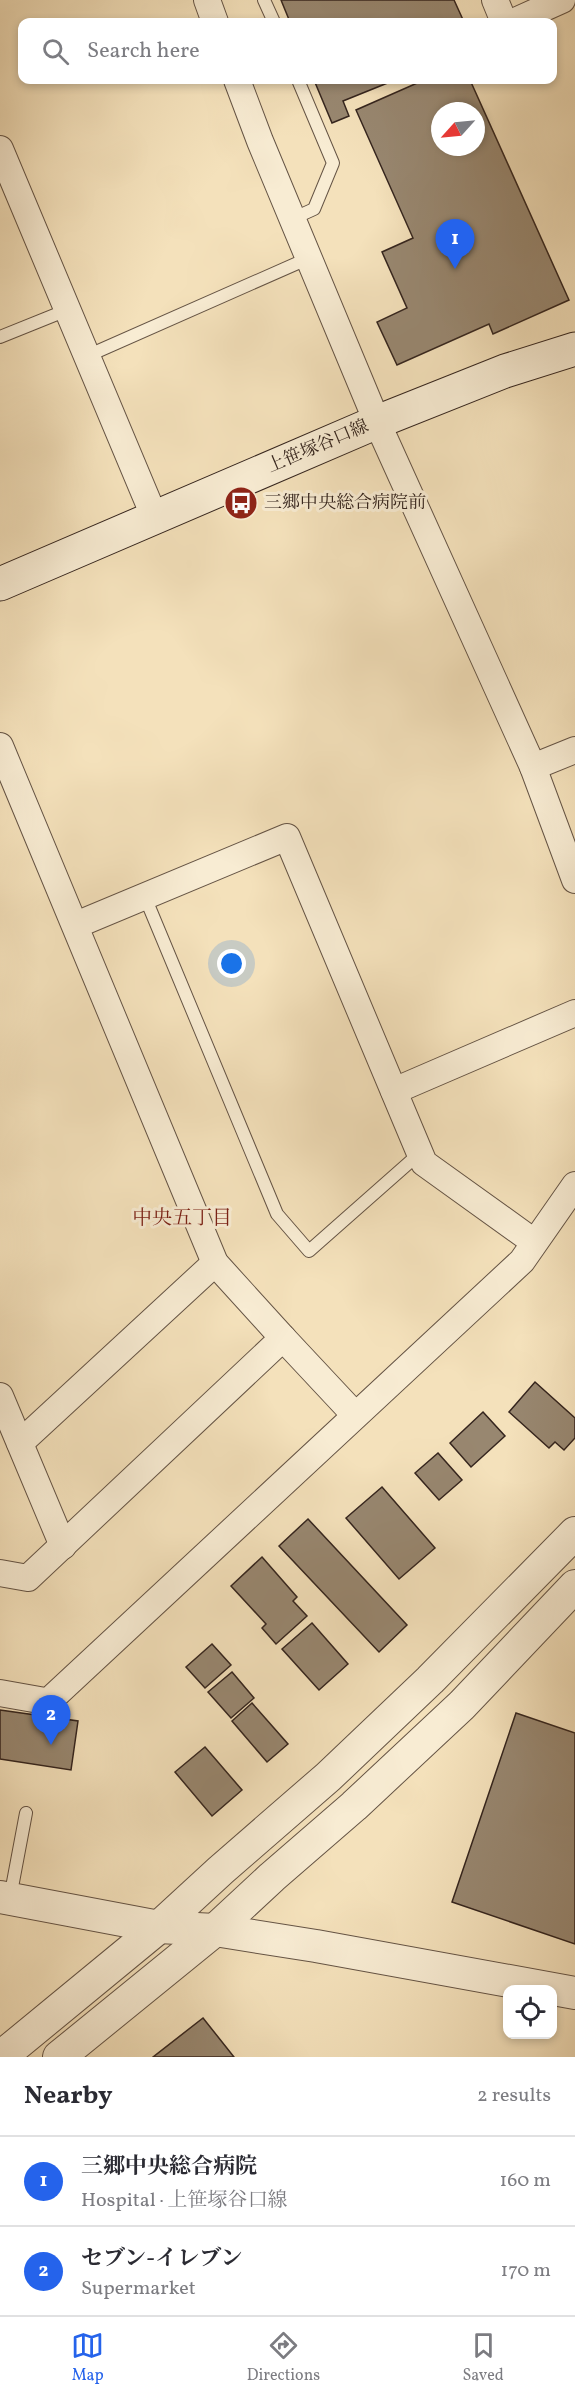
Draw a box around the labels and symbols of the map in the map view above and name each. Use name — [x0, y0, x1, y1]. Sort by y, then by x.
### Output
north arrow — [431, 102, 485, 156]
pin: 1 — [436, 220, 474, 269]
street label: 上笹塚谷口線 — [263, 414, 373, 480]
bus stop icon: 三郷中央総合病院前 — [223, 485, 259, 521]
place label: 三郷中央総合病院前 — [264, 491, 426, 516]
your location — [217, 949, 246, 978]
district label: 中央五丁目 — [132, 1205, 232, 1233]
pin: 2 — [32, 1696, 70, 1745]

